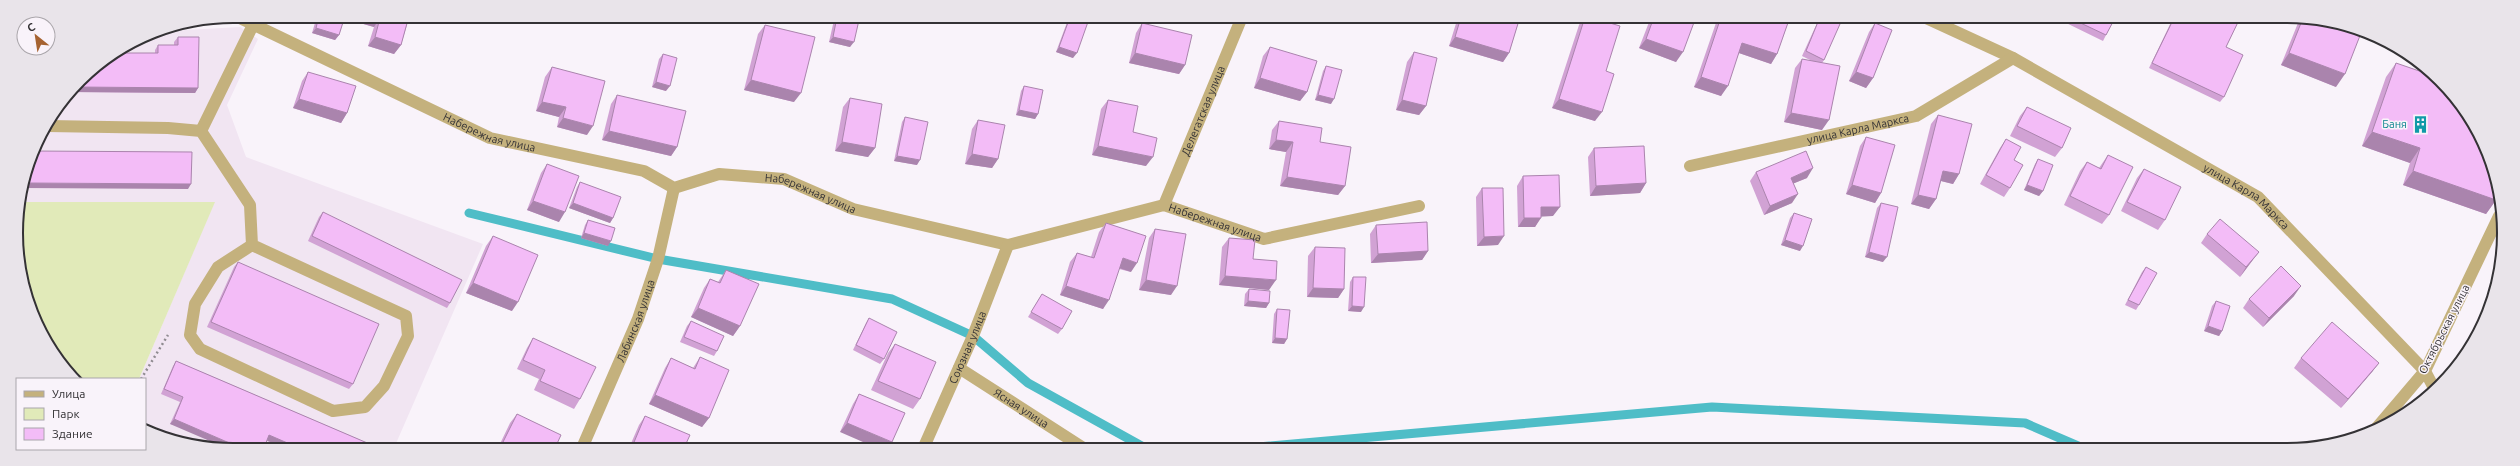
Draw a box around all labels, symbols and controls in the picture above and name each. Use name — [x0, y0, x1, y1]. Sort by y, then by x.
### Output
north arrow — [16, 16, 56, 56]
text: С — [25, 20, 37, 34]
street label: Делегатская улица — [1179, 64, 1227, 158]
street label: Набережная улица — [442, 111, 537, 154]
street label: улица Карла Маркса — [1806, 112, 1910, 146]
building icon: Баня — [2410, 114, 2430, 134]
place label: Баня — [2382, 118, 2407, 130]
street label: улица Карла Маркса — [2201, 161, 2292, 232]
street label: Набережная улица — [764, 172, 858, 216]
street label: Набережная улица — [1167, 201, 1263, 244]
street label: Лабинская улица — [614, 278, 657, 364]
street label: Октябрьская улица — [2416, 282, 2472, 376]
street label: Союзная улица — [947, 309, 988, 385]
legend — [16, 378, 146, 450]
street label: Ясная улица — [992, 386, 1051, 430]
text: Улица — [52, 387, 85, 400]
text: Парк — [52, 407, 80, 420]
text: Здание — [52, 427, 93, 440]

